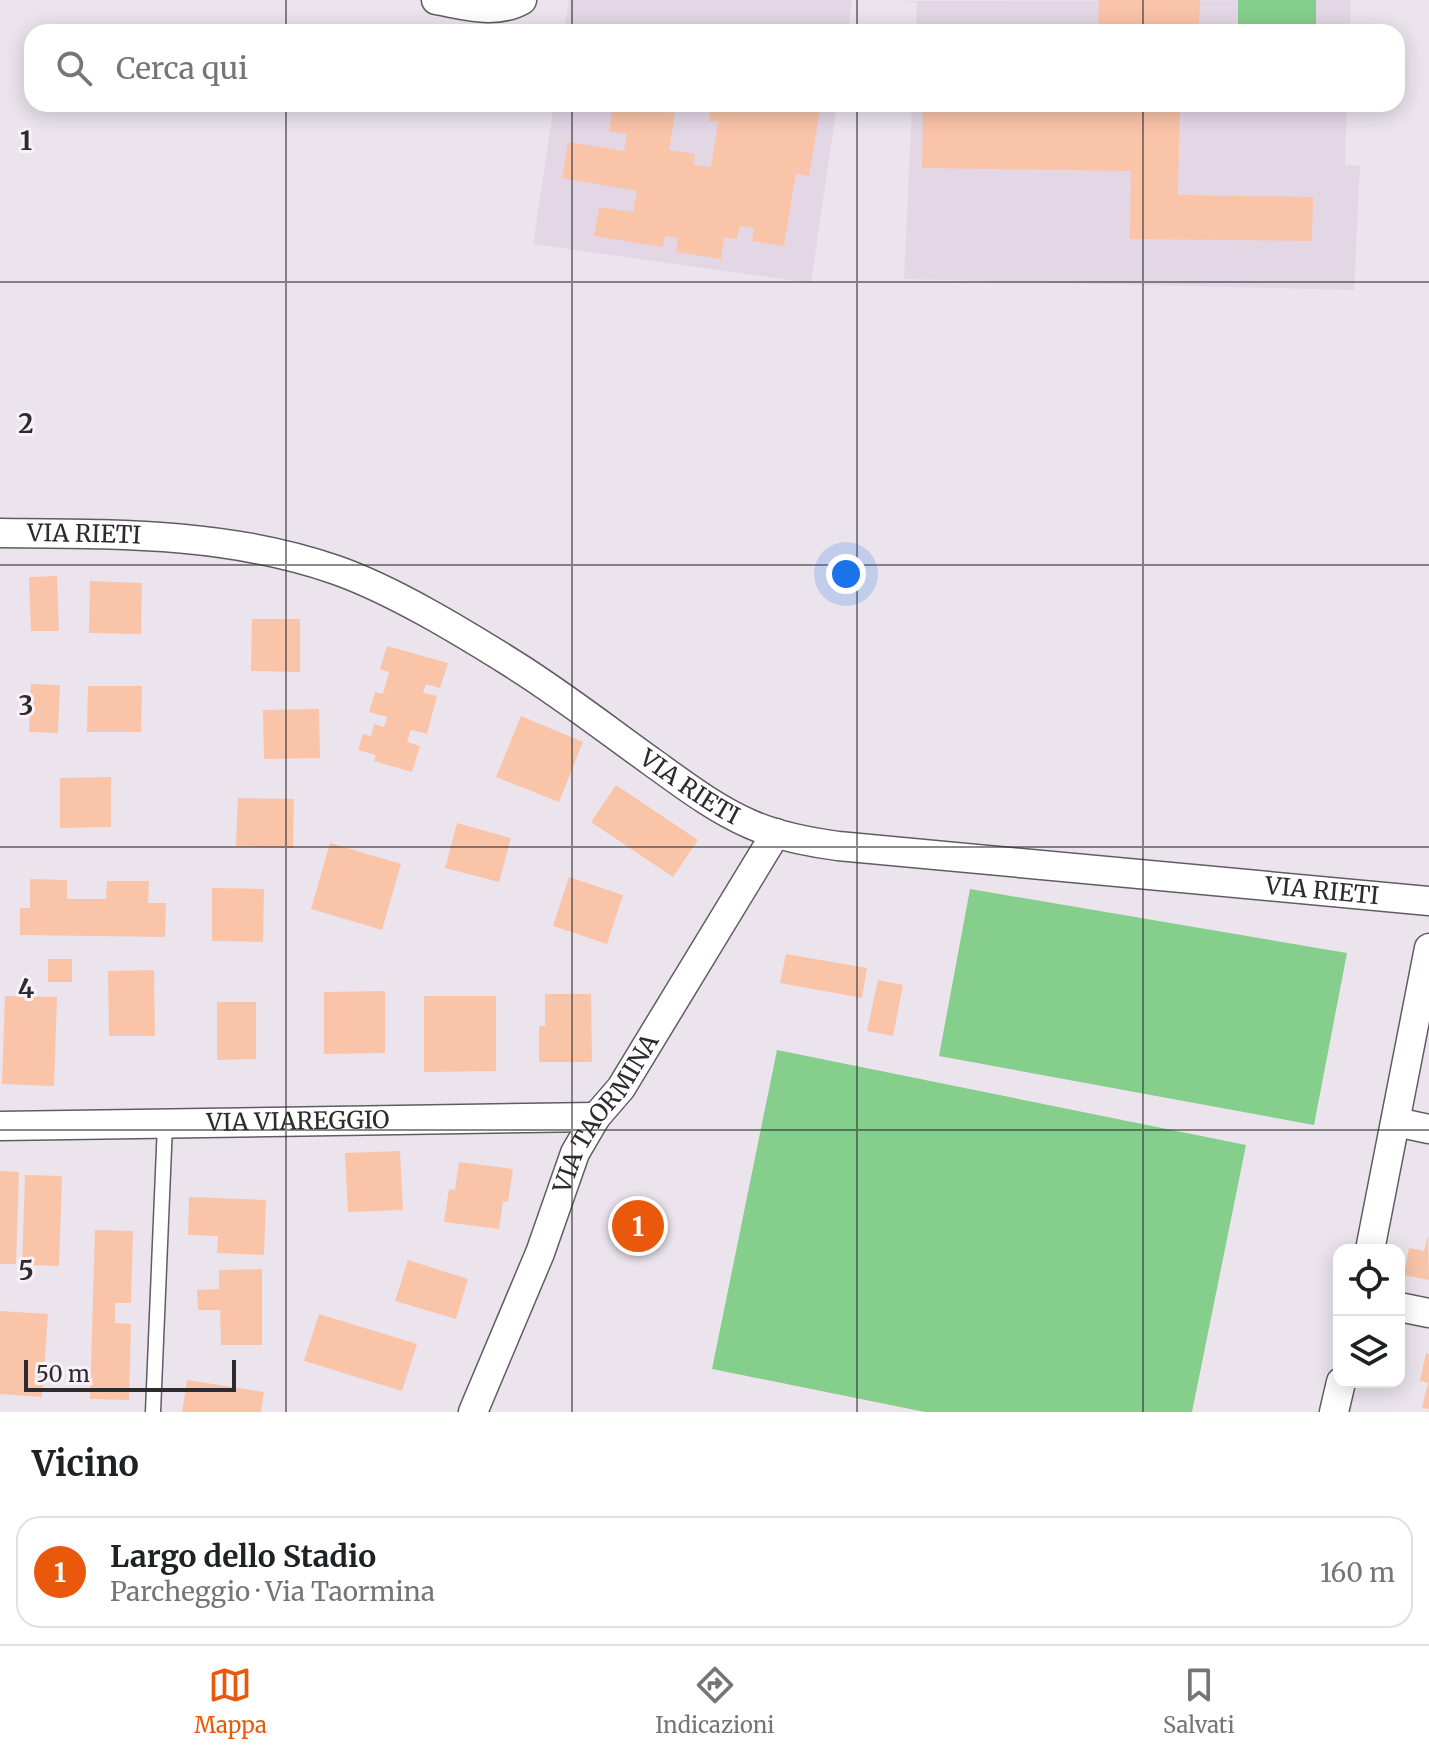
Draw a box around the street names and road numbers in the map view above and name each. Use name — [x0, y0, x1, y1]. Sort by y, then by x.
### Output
street label: VIA RIETI — [26, 517, 142, 551]
street label: VIA RIETI — [633, 742, 745, 831]
street label: VIA RIETI — [1263, 870, 1381, 911]
street label: VIA TAORMINA — [546, 1027, 666, 1198]
street label: VIA VIAREGGIO — [205, 1104, 390, 1138]

